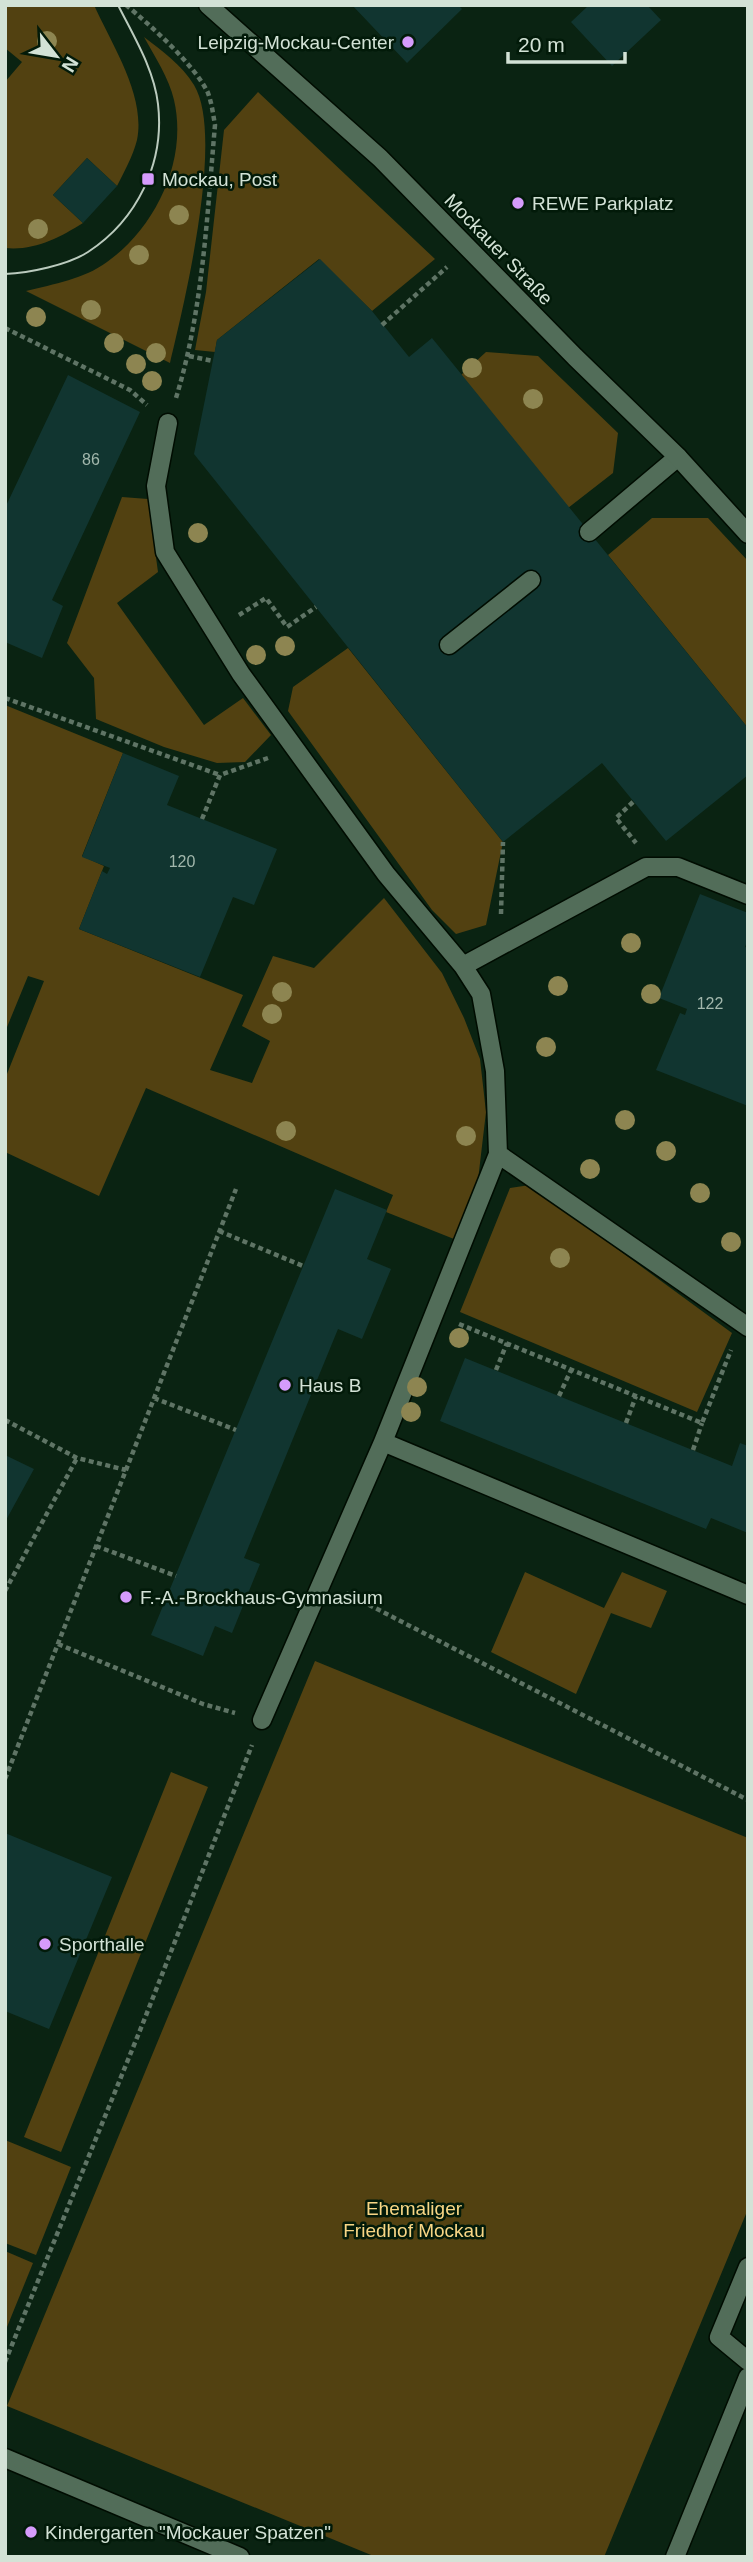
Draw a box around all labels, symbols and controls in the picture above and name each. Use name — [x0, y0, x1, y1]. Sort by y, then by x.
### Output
north arrow — [21, 21, 91, 91]
scale bar — [508, 21, 625, 65]
place label: Leipzig-Mockau-Center — [198, 32, 395, 53]
text: 20 m — [518, 33, 565, 56]
marker: Leipzig-Mockau-Center — [400, 34, 416, 50]
text: N — [58, 53, 83, 76]
place label: Mockau, Post — [162, 169, 278, 190]
marker: Mockau, Post — [140, 171, 156, 187]
street label: Mockauer Straße — [440, 190, 557, 309]
place label: REWE Parkplatz — [532, 193, 673, 214]
marker: REWE Parkplatz — [510, 195, 526, 211]
house number: 86 — [82, 451, 100, 468]
house number: 120 — [169, 853, 195, 870]
house number: 122 — [697, 995, 723, 1012]
place label: Haus B — [299, 1375, 361, 1396]
marker: Haus B — [277, 1377, 293, 1393]
place label: F.-A.-Brockhaus-Gymnasium — [140, 1587, 383, 1608]
marker: F.-A.-Brockhaus-Gymnasium — [118, 1589, 134, 1605]
place label: Sporthalle — [59, 1934, 145, 1955]
marker: Sporthalle — [37, 1936, 53, 1952]
park label: Ehemaliger Friedhof Mockau — [343, 2198, 485, 2241]
place label: Kindergarten "Mockauer Spatzen" — [45, 2522, 331, 2543]
marker: Kindergarten "Mockauer Spatzen" — [23, 2524, 39, 2540]

